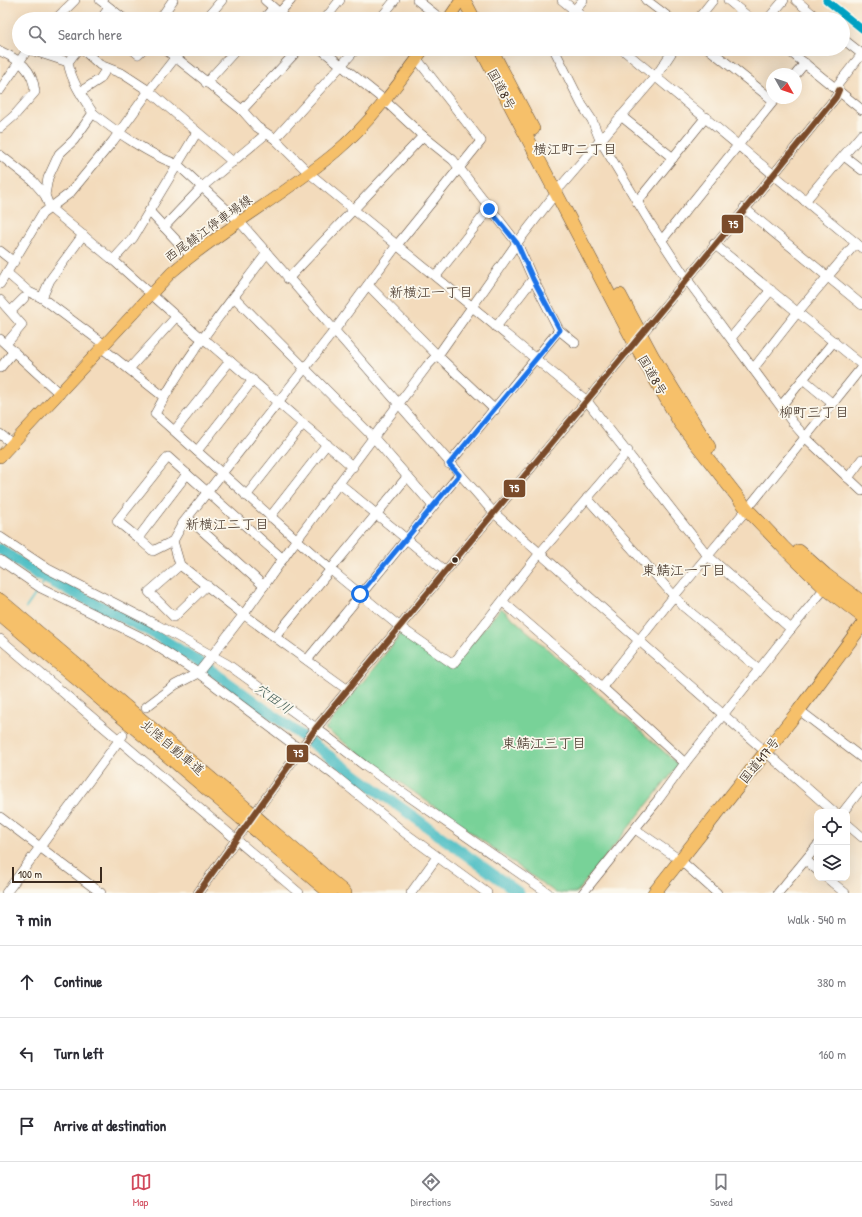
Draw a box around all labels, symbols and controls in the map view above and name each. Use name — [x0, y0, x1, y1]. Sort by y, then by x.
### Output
search box — [12, 12, 850, 56]
icon: search — [26, 23, 48, 45]
text: Search here — [58, 24, 122, 45]
street label: 国道8号 — [484, 65, 520, 113]
north arrow — [766, 68, 802, 104]
district label: 横江町二丁目 — [533, 139, 617, 158]
street label: 西尾鯖江停車場線 — [161, 190, 256, 266]
route end — [480, 200, 498, 218]
line badge: 75 — [721, 214, 744, 234]
text: 75 — [727, 217, 738, 231]
district label: 新横江一丁目 — [389, 282, 473, 301]
street label: 国道8号 — [634, 351, 672, 399]
district label: 柳町三丁目 — [779, 402, 849, 421]
line badge: 75 — [503, 479, 526, 498]
text: 75 — [508, 481, 519, 495]
district label: 新横江二丁目 — [185, 514, 269, 533]
unlabelled marker — [450, 555, 460, 565]
district label: 東鯖江一丁目 — [642, 560, 726, 579]
route start — [351, 585, 369, 603]
water label: 穴田川 — [251, 678, 297, 718]
street label: 北陸自動車道 — [137, 715, 209, 779]
district label: 東鯖江三丁目 — [502, 733, 586, 752]
street label: 国道417号 — [735, 733, 783, 787]
line badge: 75 — [286, 744, 309, 763]
text: 75 — [292, 746, 303, 760]
map controls — [814, 809, 850, 881]
button: locate — [814, 809, 850, 845]
button: layers — [814, 845, 850, 881]
scale bar — [12, 865, 102, 884]
text: 100 m — [18, 867, 42, 881]
text: 7 min — [16, 908, 51, 931]
text: Walk · 540 m — [787, 910, 846, 928]
icon: ahead — [16, 971, 38, 993]
text: Continue — [54, 971, 102, 992]
text: 380 m — [817, 973, 846, 991]
icon: left — [16, 1043, 38, 1065]
text: Turn left — [54, 1043, 104, 1064]
text: 160 m — [818, 1045, 846, 1063]
icon: arrive — [16, 1115, 38, 1137]
text: Arrive at destination — [54, 1115, 166, 1136]
tab: Map — [130, 1171, 152, 1209]
tab: Directions — [411, 1171, 451, 1209]
tab: Saved — [710, 1171, 732, 1209]

